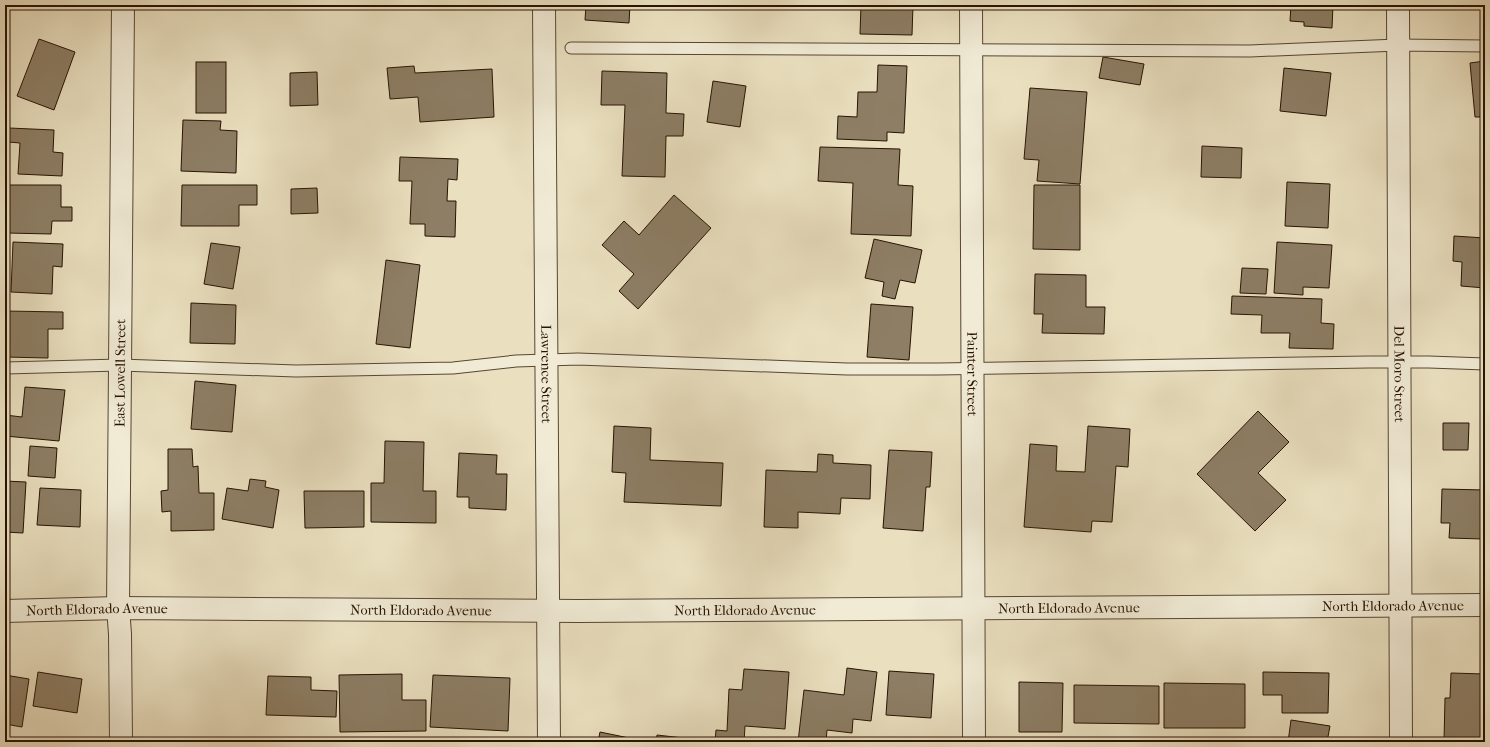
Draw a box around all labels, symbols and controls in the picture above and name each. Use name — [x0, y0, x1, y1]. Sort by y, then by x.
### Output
street label: East Lowell Street — [111, 319, 129, 427]
street label: Lawrence Street — [537, 324, 555, 424]
street label: Del Moro Street — [1390, 325, 1408, 423]
street label: Painter Street — [963, 332, 981, 416]
street label: North Eldorado Avenue — [1322, 597, 1464, 615]
street label: North Eldorado Avenue — [998, 599, 1140, 617]
street label: North Eldorado Avenue — [26, 600, 168, 619]
street label: North Eldorado Avenue — [674, 601, 816, 619]
street label: North Eldorado Avenue — [350, 602, 492, 619]

